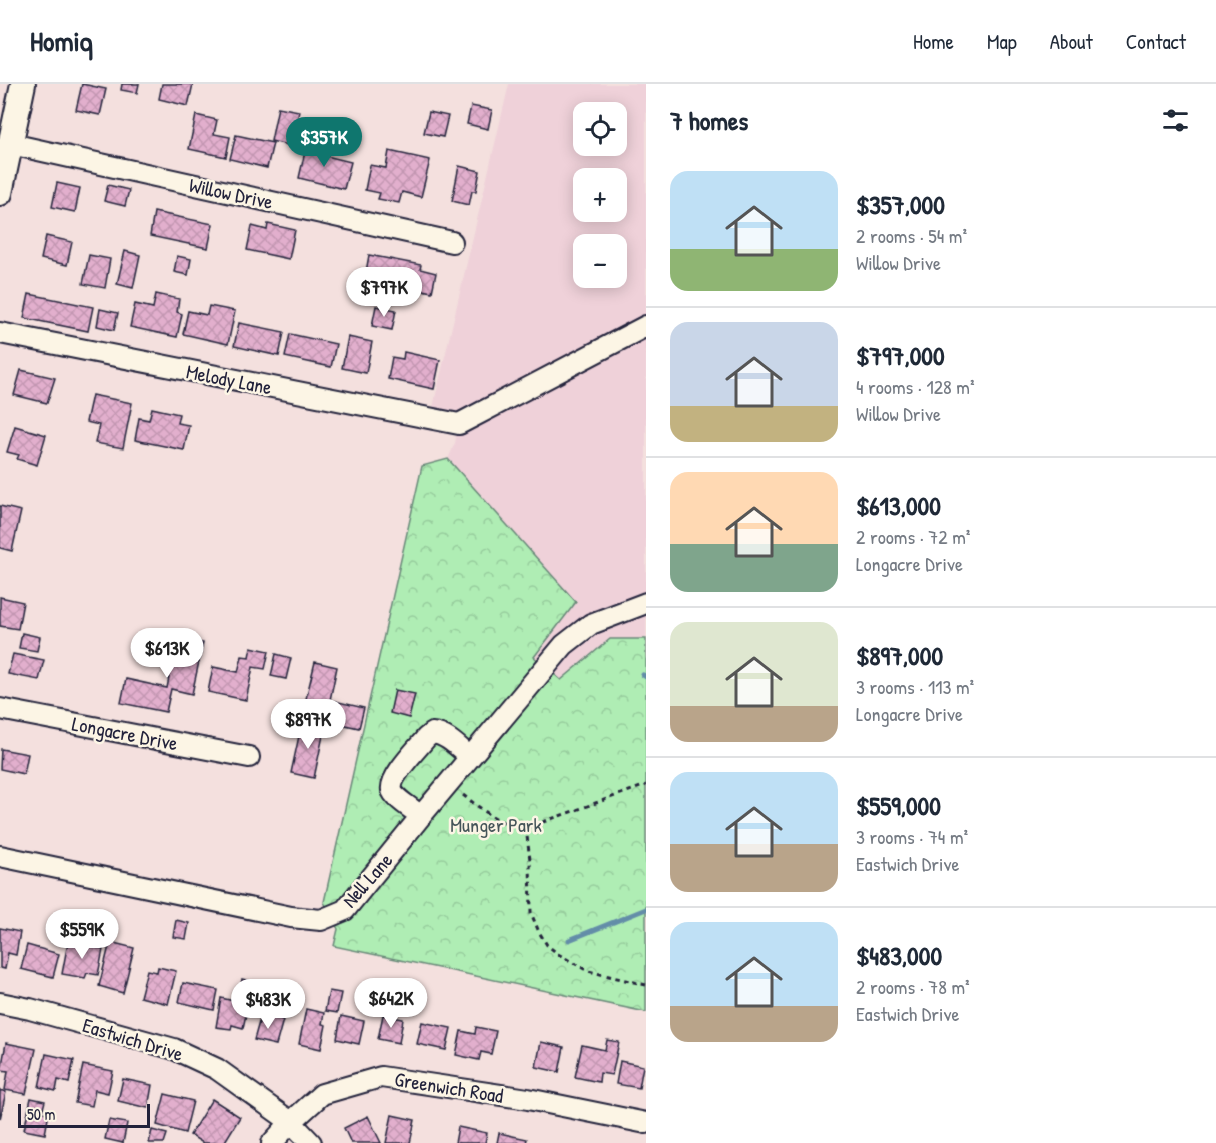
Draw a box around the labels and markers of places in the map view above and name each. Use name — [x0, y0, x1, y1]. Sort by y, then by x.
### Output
pin: $357K — [282, 117, 366, 168]
pin: $797K — [342, 267, 426, 318]
pin: $613K — [125, 628, 209, 679]
pin: $897K — [266, 699, 350, 750]
pin: $559K — [40, 909, 124, 960]
pin: $642K — [349, 978, 433, 1029]
pin: $483K — [226, 979, 310, 1030]

